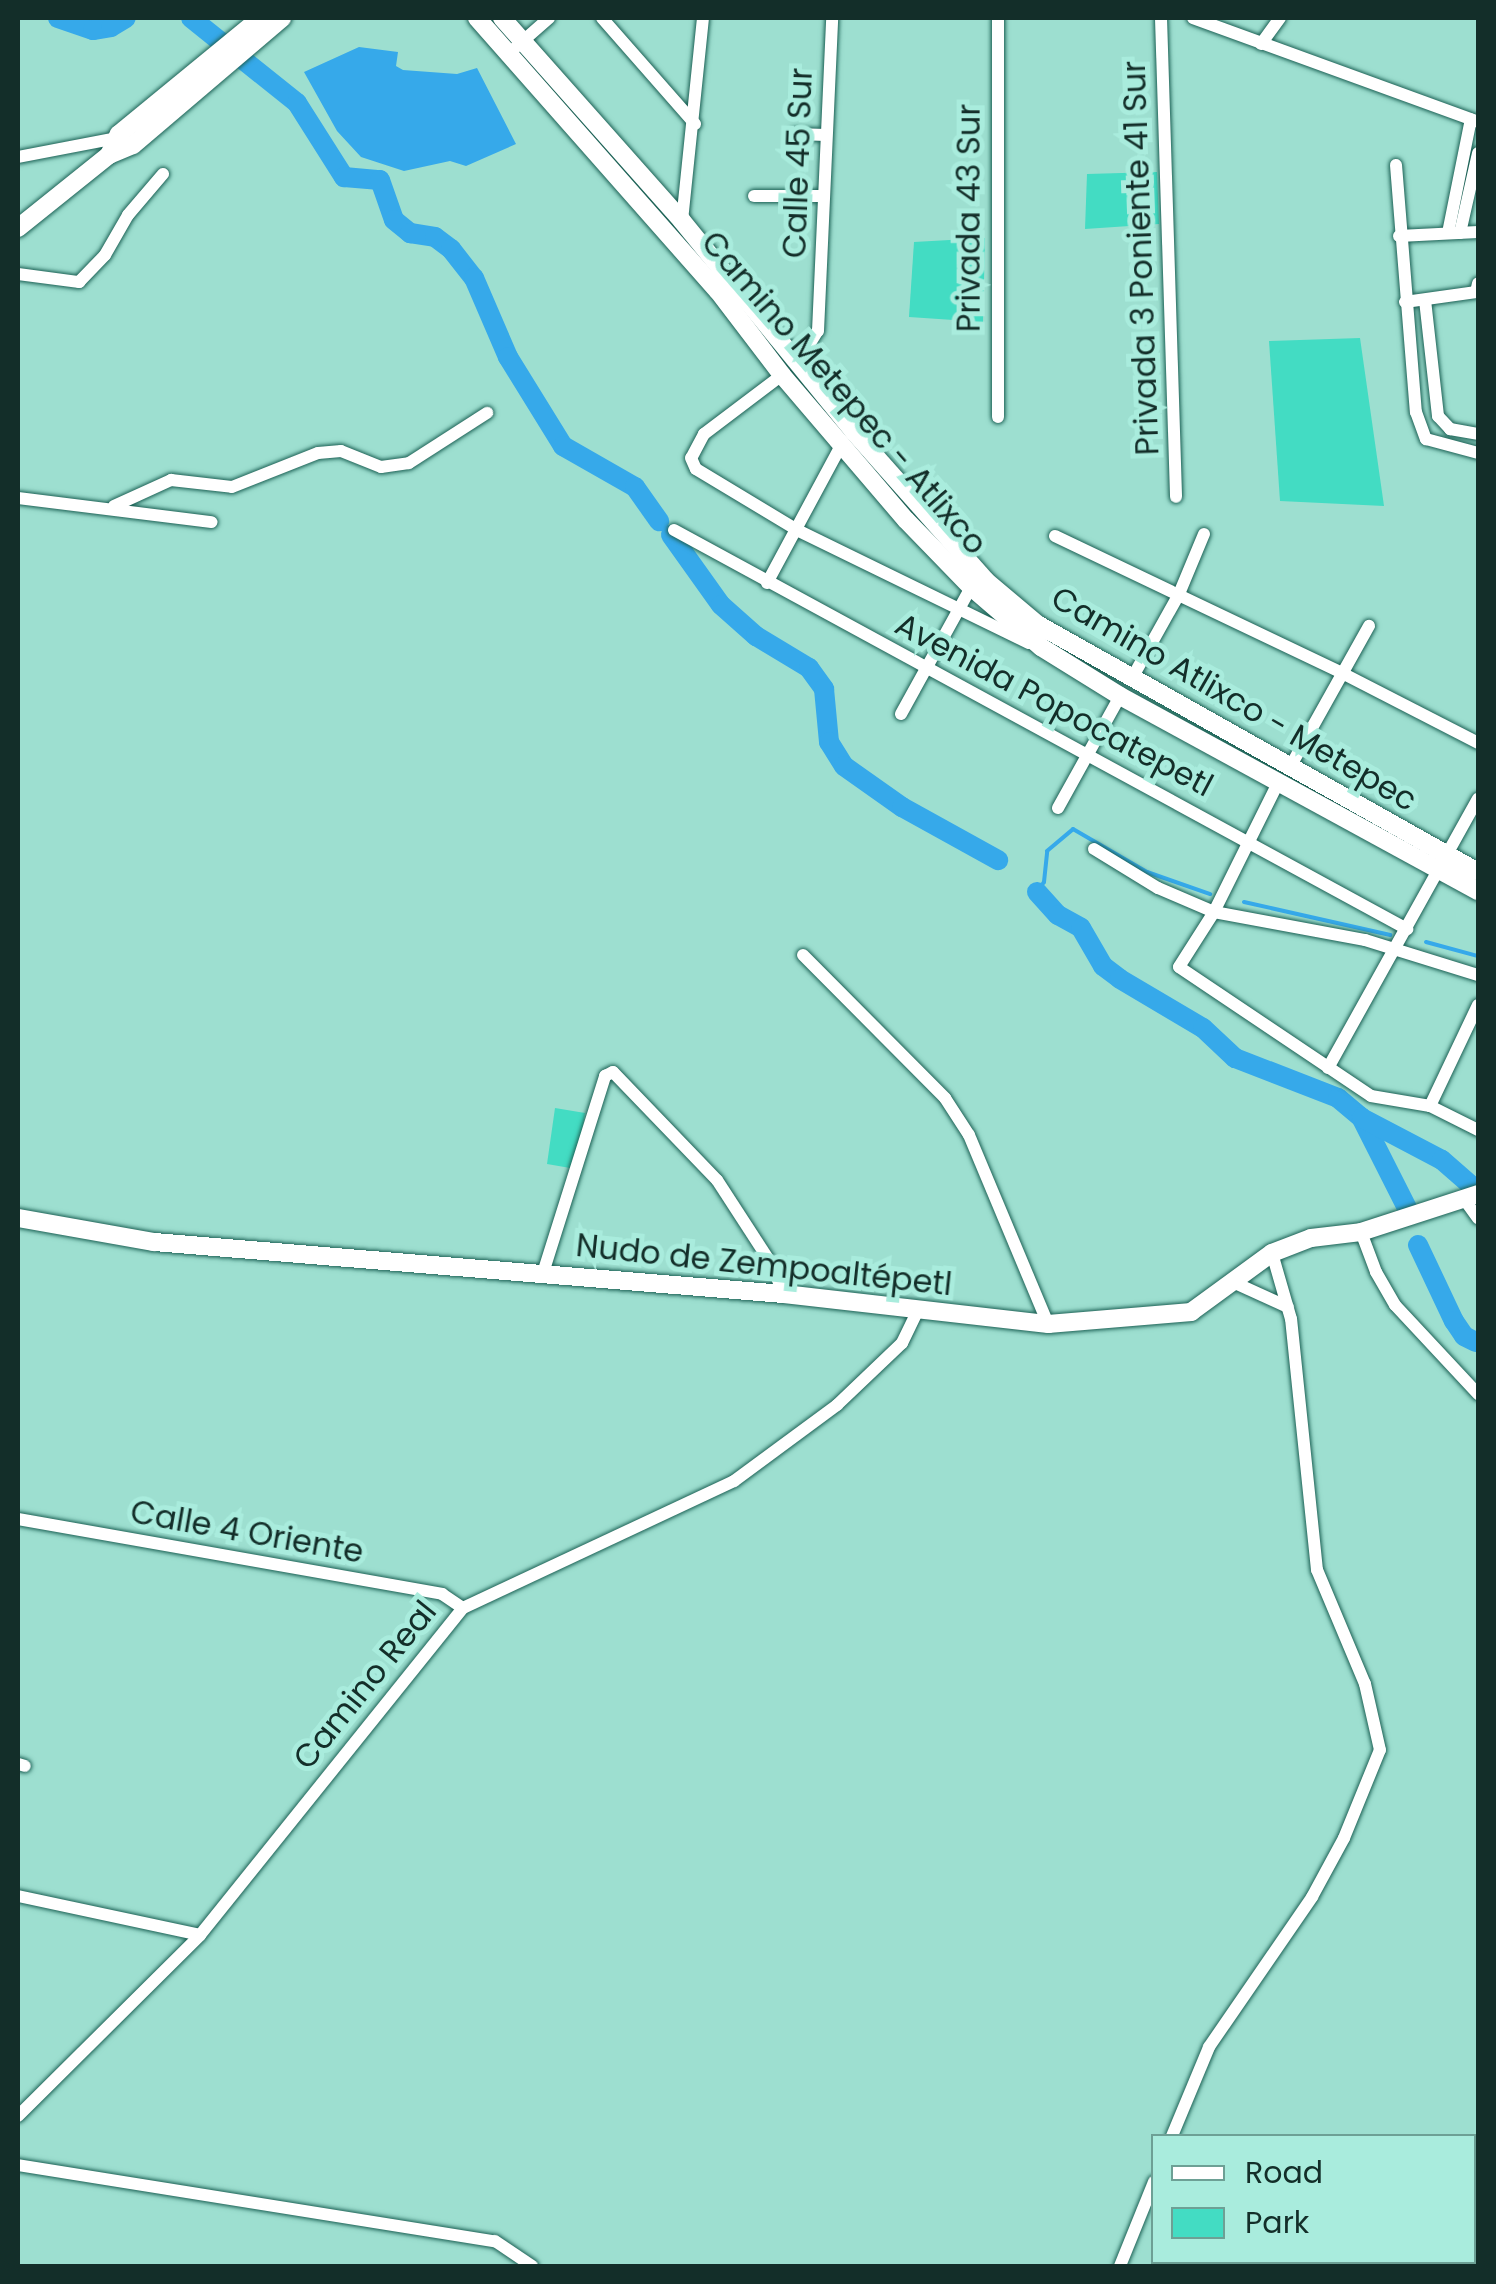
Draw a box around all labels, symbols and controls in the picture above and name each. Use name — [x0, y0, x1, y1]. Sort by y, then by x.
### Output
street label: Privada 3 Poniente 41 Sur — [1115, 60, 1167, 456]
street label: Calle 45 Sur — [775, 67, 821, 259]
street label: Privada 43 Sur — [950, 104, 988, 332]
street label: Camino Metepec - Atlixco — [693, 224, 995, 562]
street label: Camino Atlixco - Metepec — [1045, 579, 1423, 819]
street label: Avenida Popocatepetl — [889, 605, 1219, 805]
street label: Nudo de Zempoaltépetl — [574, 1226, 954, 1304]
street label: Calle 4 Oriente — [128, 1493, 366, 1571]
street label: Camino Real — [285, 1593, 445, 1777]
legend — [1151, 2134, 1476, 2264]
text: Road — [1245, 2151, 1323, 2194]
text: Park — [1245, 2201, 1309, 2244]

